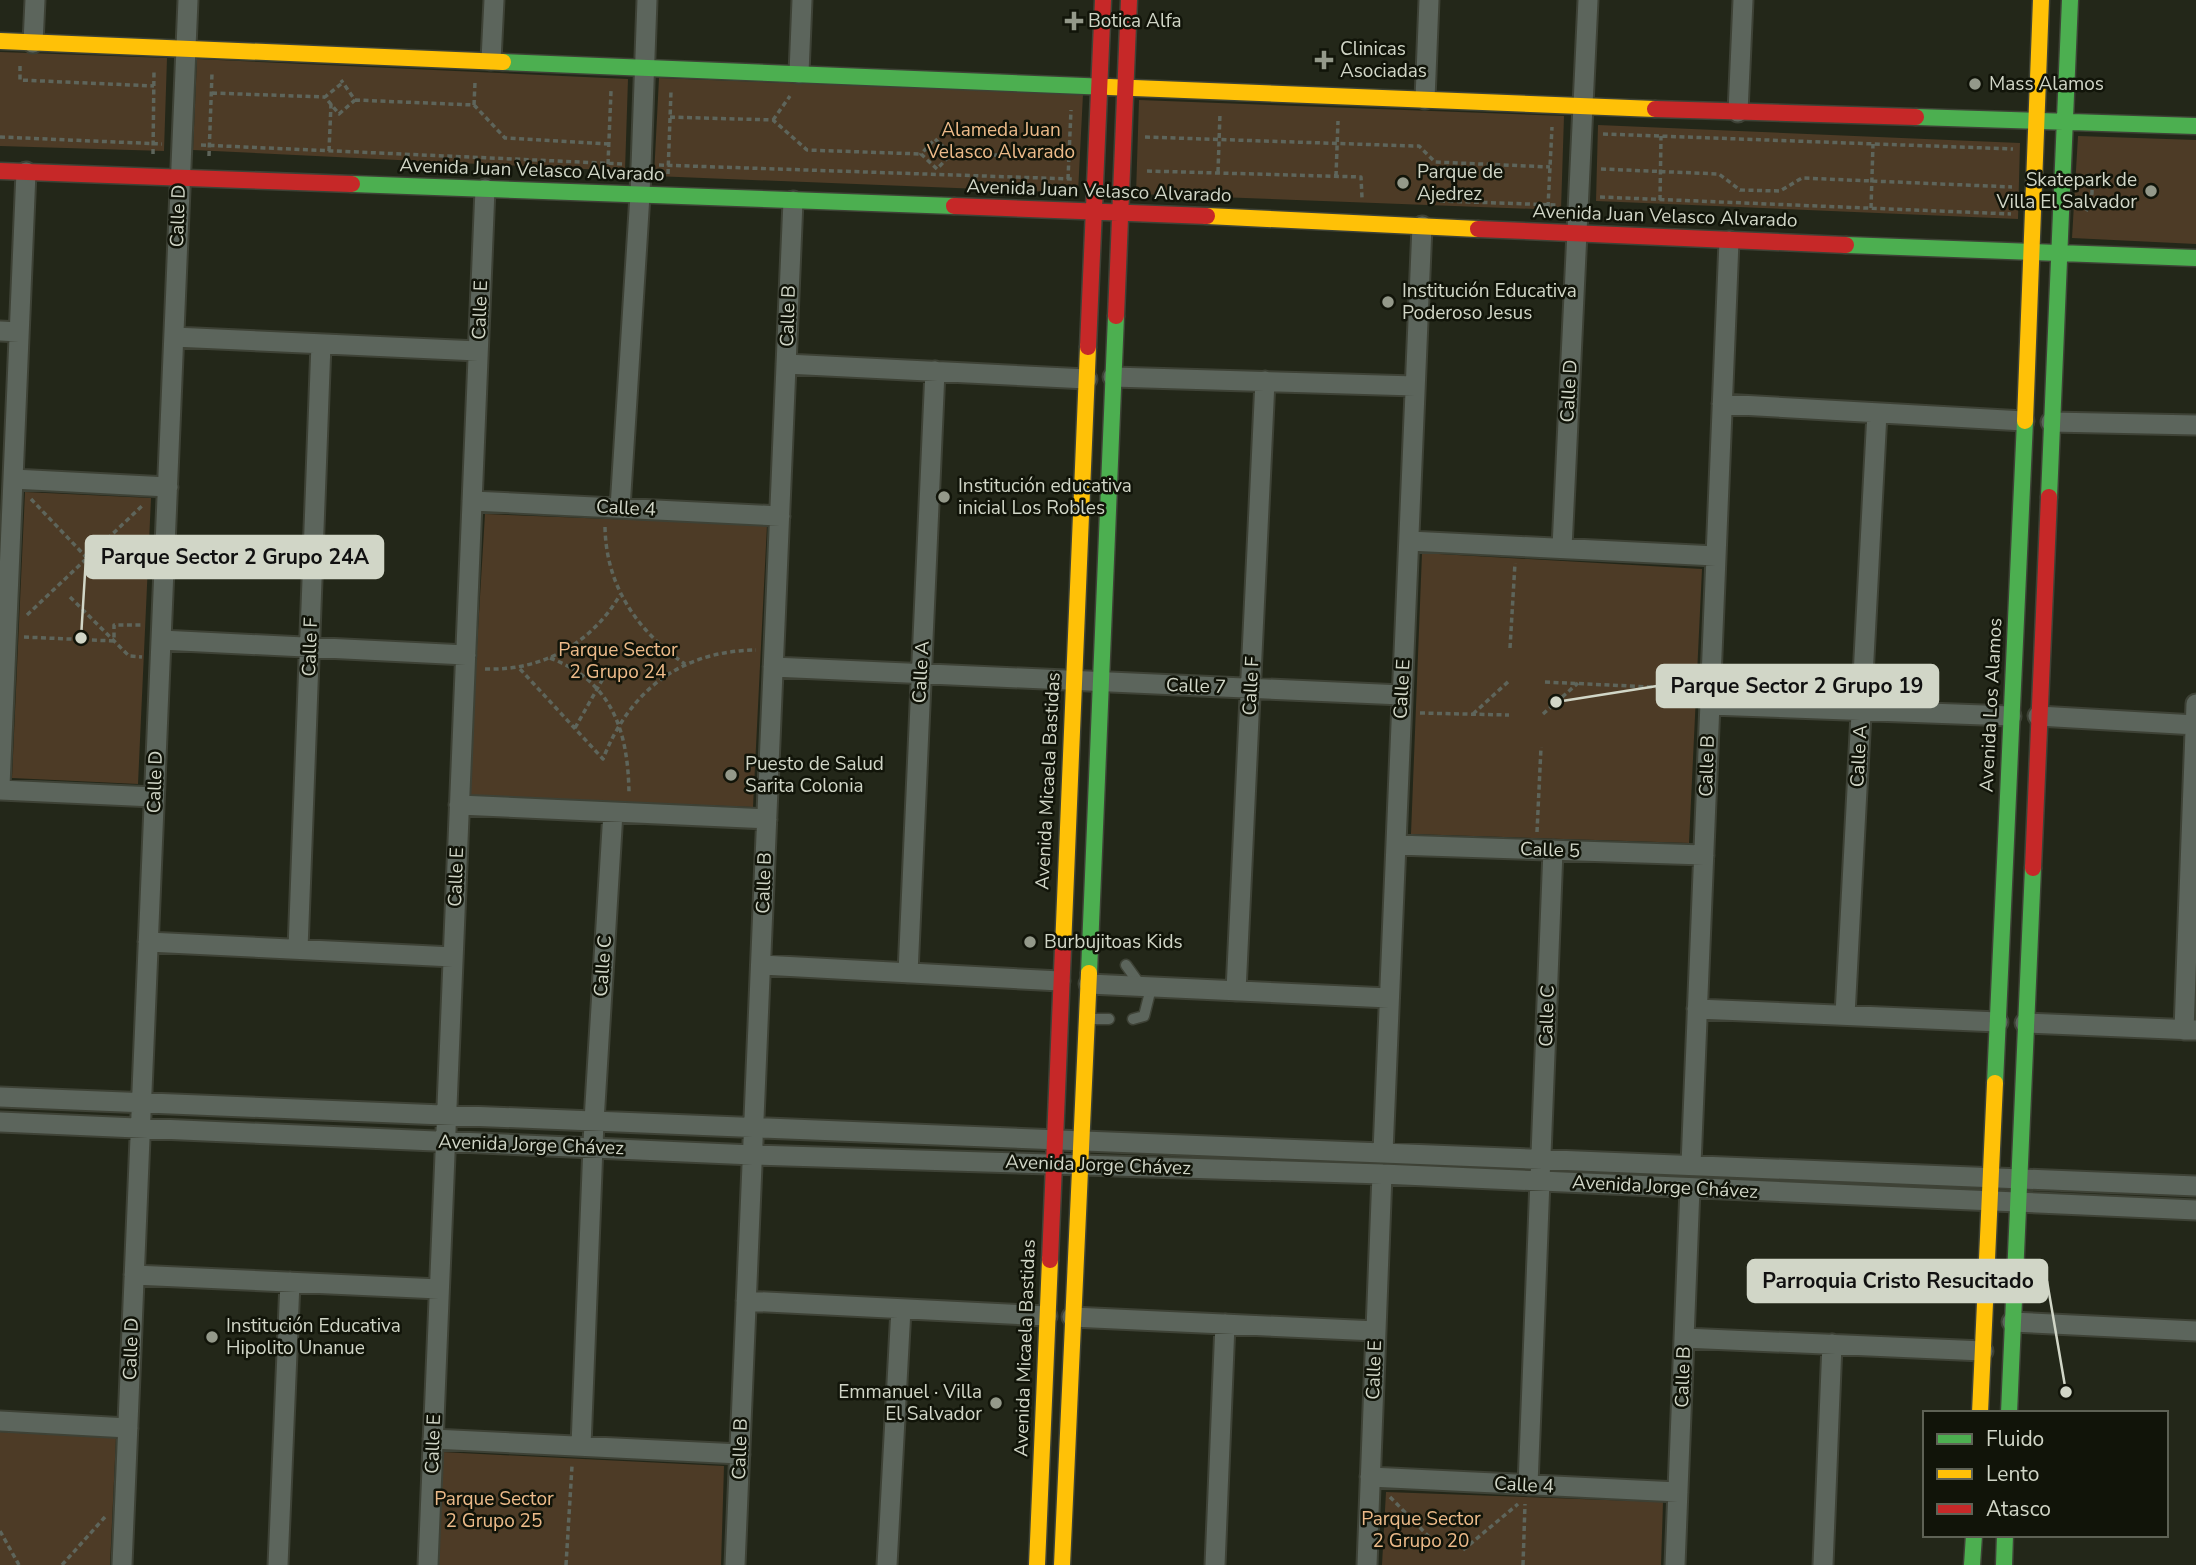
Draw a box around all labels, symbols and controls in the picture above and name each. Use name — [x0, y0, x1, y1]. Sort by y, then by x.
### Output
place label: Botica Alfa — [1088, 8, 1182, 34]
marker: Botica Alfa — [1066, 13, 1082, 29]
place label: Clinicas Asociadas — [1340, 36, 1427, 84]
marker: Clinicas Asociadas — [1314, 50, 1334, 70]
place label: Mass Alamos — [1989, 71, 2104, 97]
marker: Mass Alamos — [1967, 76, 1983, 92]
park label: Alameda Juan Velasco Alvarado — [926, 117, 1075, 165]
street label: Avenida Juan Velasco Alvarado — [399, 152, 665, 188]
place label: Parque de Ajedrez — [1417, 159, 1503, 207]
place label: Skatepark de Villa El Salvador — [1995, 167, 2137, 215]
street label: Avenida Juan Velasco Alvarado — [966, 173, 1232, 209]
marker: Parque de Ajedrez — [1395, 175, 1411, 191]
marker: Skatepark de Villa El Salvador — [2143, 183, 2159, 199]
street label: Calle D — [164, 184, 192, 248]
street label: Avenida Juan Velasco Alvarado — [1532, 198, 1798, 234]
place label: Institución Educativa Poderoso Jesus — [1402, 278, 1577, 326]
street label: Calle E — [466, 280, 494, 340]
street label: Calle B — [774, 285, 802, 347]
marker: Institución Educativa Poderoso Jesus — [1380, 294, 1396, 310]
street label: Calle D — [1554, 359, 1584, 423]
place label: Institución educativa inicial Los Robles — [958, 473, 1132, 521]
marker: Institución educativa inicial Los Robles — [936, 489, 952, 505]
street label: Calle 4 — [595, 493, 657, 523]
callout: Parque Sector 2 Grupo 24A — [86, 536, 383, 578]
text: Parque Sector 2 Grupo 24A — [101, 543, 370, 571]
street label: Calle F — [296, 617, 324, 677]
street label: Avenida Los Alamos — [1973, 617, 2009, 793]
park label: Parque Sector 2 Grupo 24 — [558, 637, 678, 685]
street label: Calle A — [906, 640, 936, 704]
street label: Calle F — [1236, 656, 1266, 716]
street label: Calle E — [1387, 658, 1417, 720]
callout: Parque Sector 2 Grupo 19 — [1657, 665, 1938, 707]
street label: Avenida Micaela Bastidas — [1029, 672, 1067, 890]
street label: Calle 7 — [1166, 672, 1226, 700]
text: Parque Sector 2 Grupo 19 — [1671, 672, 1923, 700]
street label: Calle A — [1844, 724, 1874, 788]
street label: Calle B — [1693, 735, 1721, 797]
street label: Calle D — [141, 750, 169, 814]
place label: Puesto de Salud Sarita Colonia — [745, 751, 884, 799]
marker: Puesto de Salud Sarita Colonia — [723, 767, 739, 783]
street label: Calle 5 — [1520, 836, 1580, 864]
street label: Calle E — [442, 847, 470, 907]
street label: Calle B — [750, 852, 778, 914]
place label: Burbujitoas Kids — [1044, 929, 1183, 955]
street label: Calle C — [588, 934, 618, 998]
marker: Burbujitoas Kids — [1022, 934, 1038, 950]
street label: Calle C — [1533, 985, 1561, 1047]
street label: Avenida Jorge Chávez — [438, 1129, 625, 1161]
street label: Avenida Jorge Chávez — [1005, 1149, 1192, 1181]
street label: Avenida Jorge Chávez — [1571, 1169, 1759, 1205]
street label: Avenida Micaela Bastidas — [1008, 1239, 1042, 1457]
callout: Parroquia Cristo Resucitado — [1748, 1260, 2047, 1302]
text: Parroquia Cristo Resucitado — [1762, 1267, 2034, 1295]
place label: Institución Educativa Hipolito Unanue — [226, 1313, 401, 1361]
street label: Calle D — [117, 1317, 145, 1381]
marker: Institución Educativa Hipolito Unanue — [204, 1329, 220, 1345]
street label: Calle E — [1360, 1340, 1388, 1400]
street label: Calle B — [1669, 1346, 1697, 1408]
place label: Emmanuel · Villa El Salvador — [838, 1379, 982, 1427]
marker: Emmanuel · Villa El Salvador — [988, 1395, 1004, 1411]
legend — [1923, 1411, 2168, 1537]
street label: Calle E — [419, 1414, 447, 1474]
street label: Calle B — [726, 1418, 754, 1480]
text: Fluido — [1986, 1425, 2044, 1453]
text: Lento — [1986, 1460, 2039, 1488]
street label: Calle 4 — [1493, 1470, 1555, 1500]
park label: Parque Sector 2 Grupo 25 — [434, 1486, 554, 1534]
text: Atasco — [1986, 1495, 2051, 1523]
park label: Parque Sector 2 Grupo 20 — [1361, 1506, 1481, 1554]

